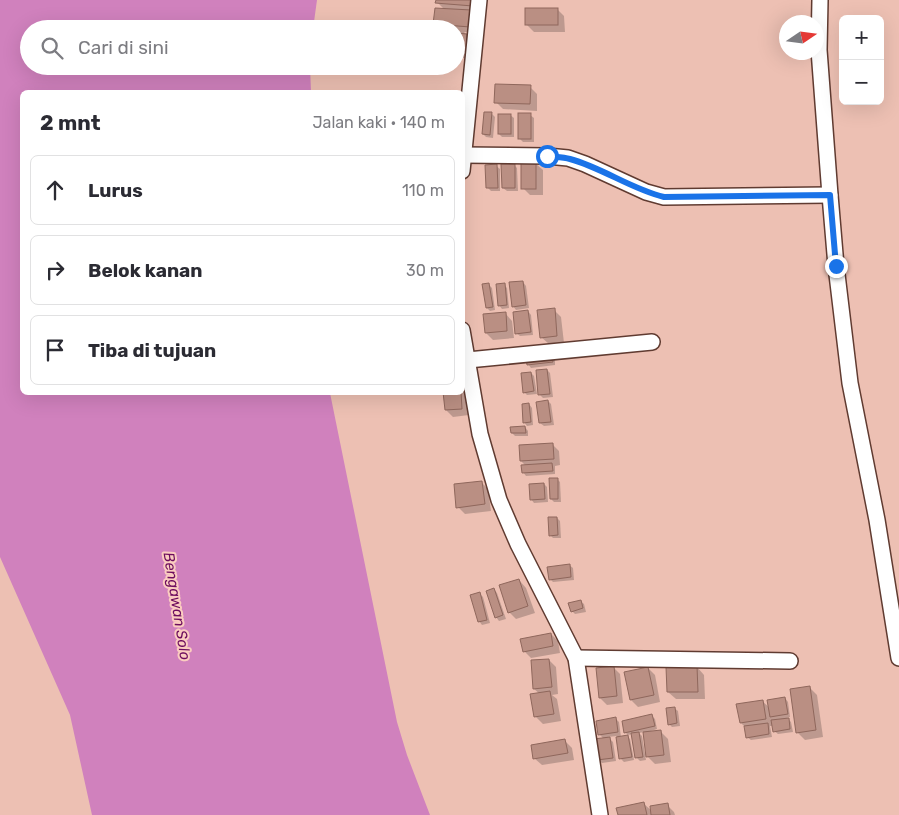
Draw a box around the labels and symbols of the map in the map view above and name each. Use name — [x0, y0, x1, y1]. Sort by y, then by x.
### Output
north arrow — [779, 15, 824, 60]
route start — [536, 145, 559, 168]
route end — [825, 255, 848, 278]
water label: Bengawan Solo — [160, 551, 194, 662]

